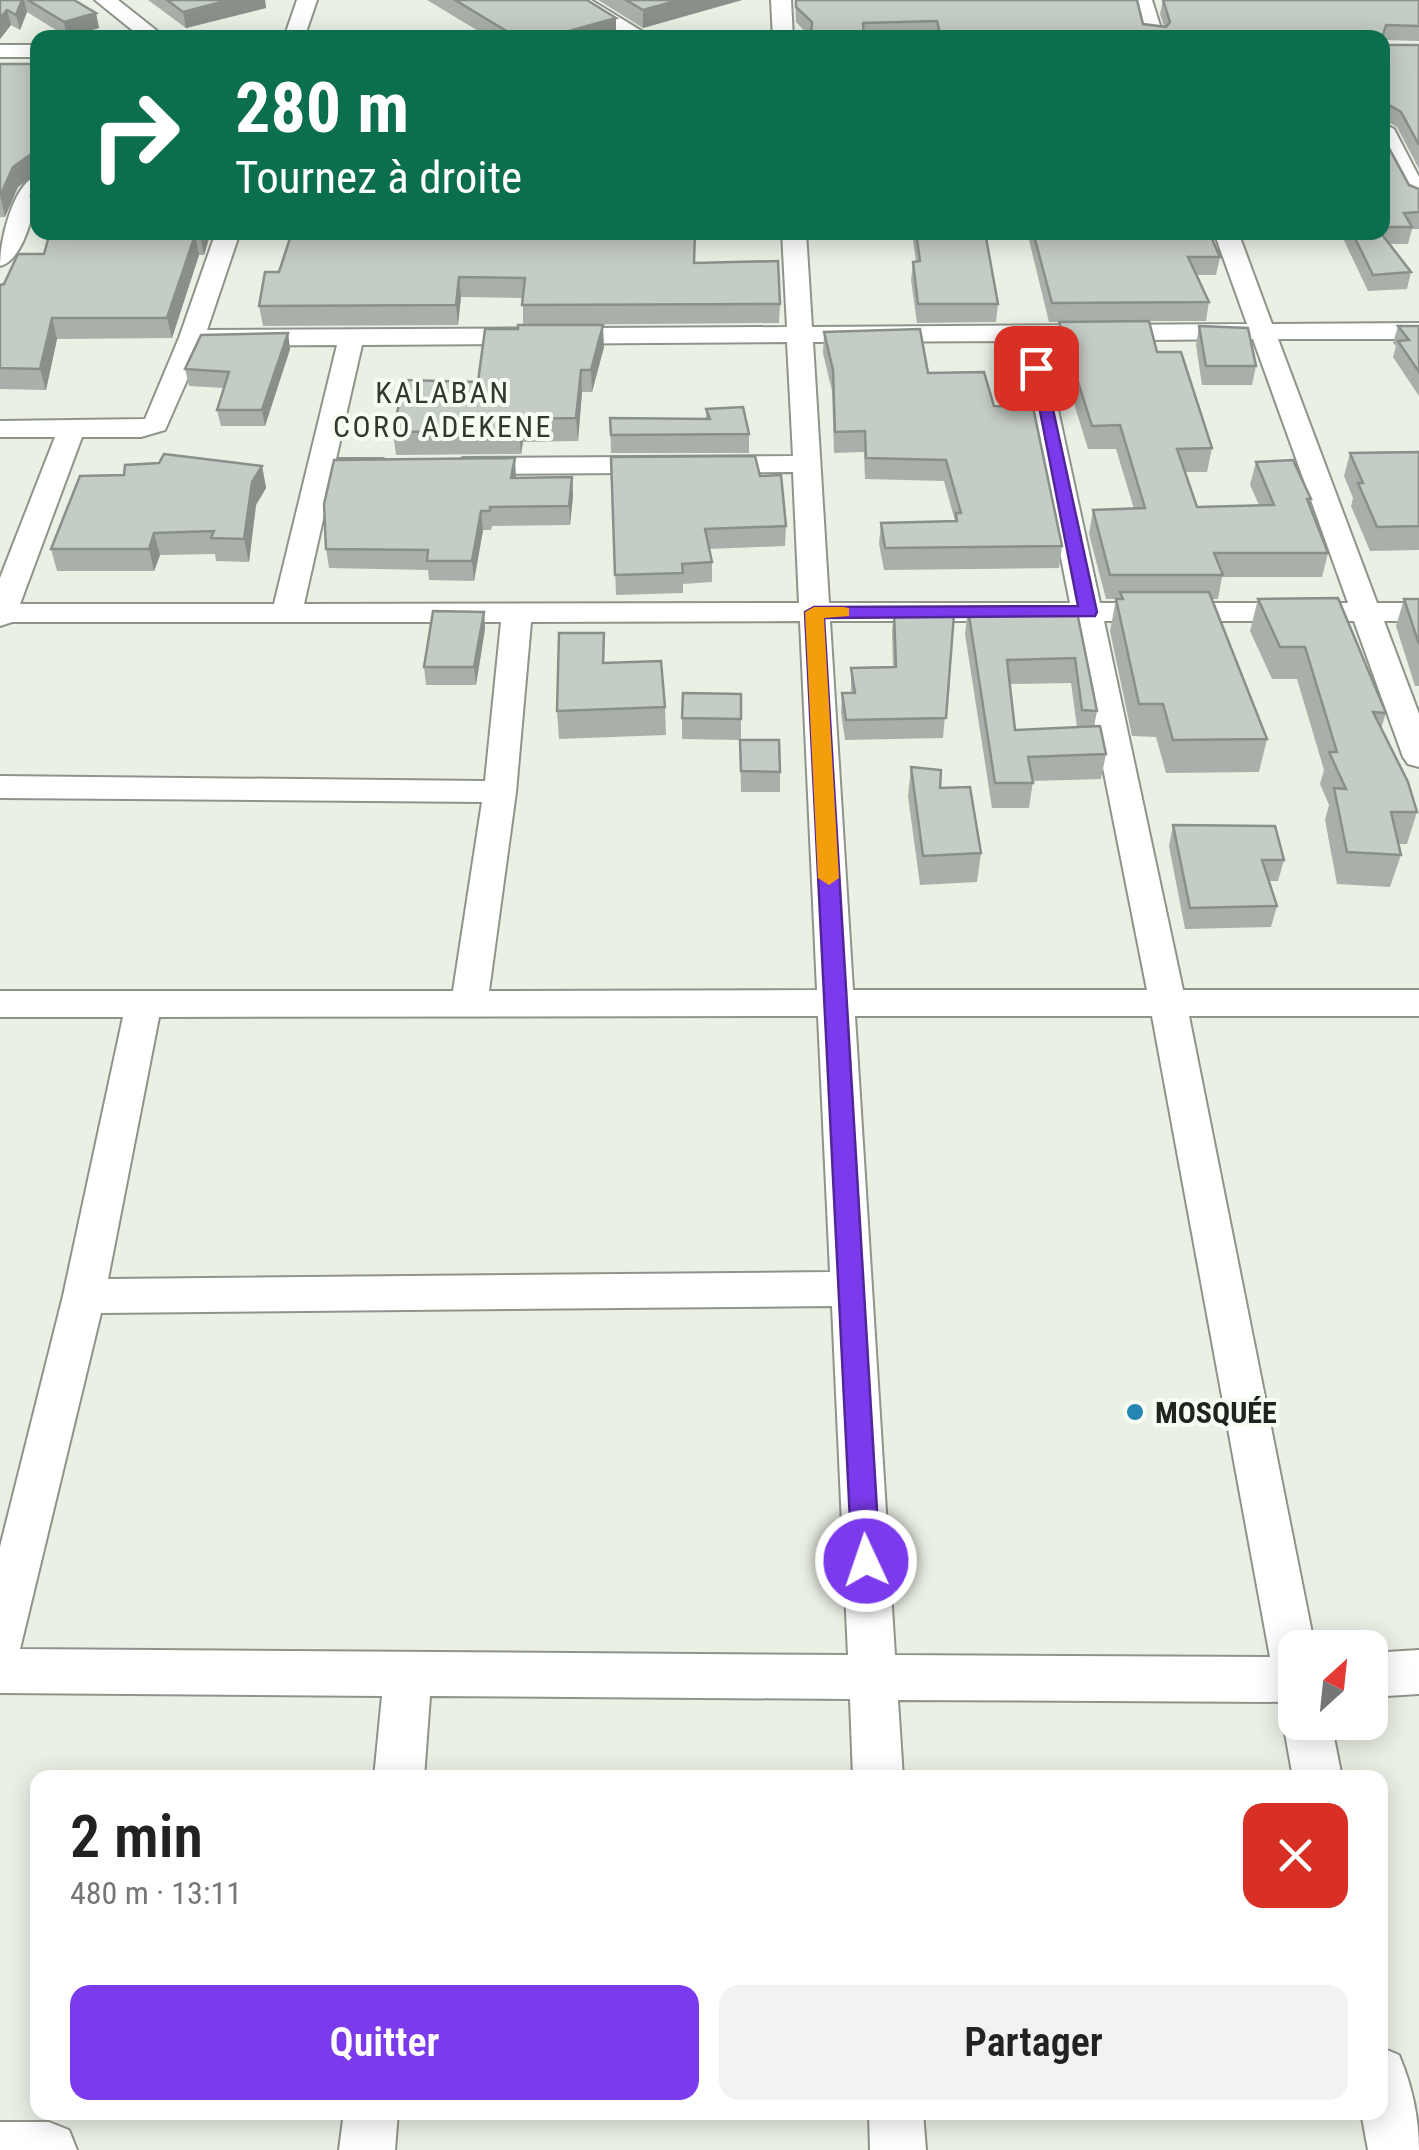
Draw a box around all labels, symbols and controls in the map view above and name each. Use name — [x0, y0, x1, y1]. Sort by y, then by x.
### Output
text: 280 m — [235, 67, 409, 149]
icon: right — [70, 70, 200, 200]
text: Tournez à droite — [235, 151, 522, 204]
pin — [994, 326, 1079, 411]
icon: arrive — [1009, 341, 1064, 396]
district label: KALABAN CORO ADEKENE — [333, 375, 553, 444]
place label: MOSQUÉE — [1155, 1395, 1277, 1430]
marker: MOSQUÉE — [1124, 1401, 1146, 1423]
position arrow — [814, 1509, 918, 1613]
north arrow — [1278, 1630, 1388, 1740]
map controls — [1278, 1630, 1388, 1740]
text: 2 min — [70, 1801, 203, 1872]
button: close — [1243, 1803, 1348, 1908]
text: 480 m · 13:11 — [70, 1874, 242, 1912]
button: Quitter — [70, 1985, 699, 2100]
button: Partager — [719, 1985, 1348, 2100]

